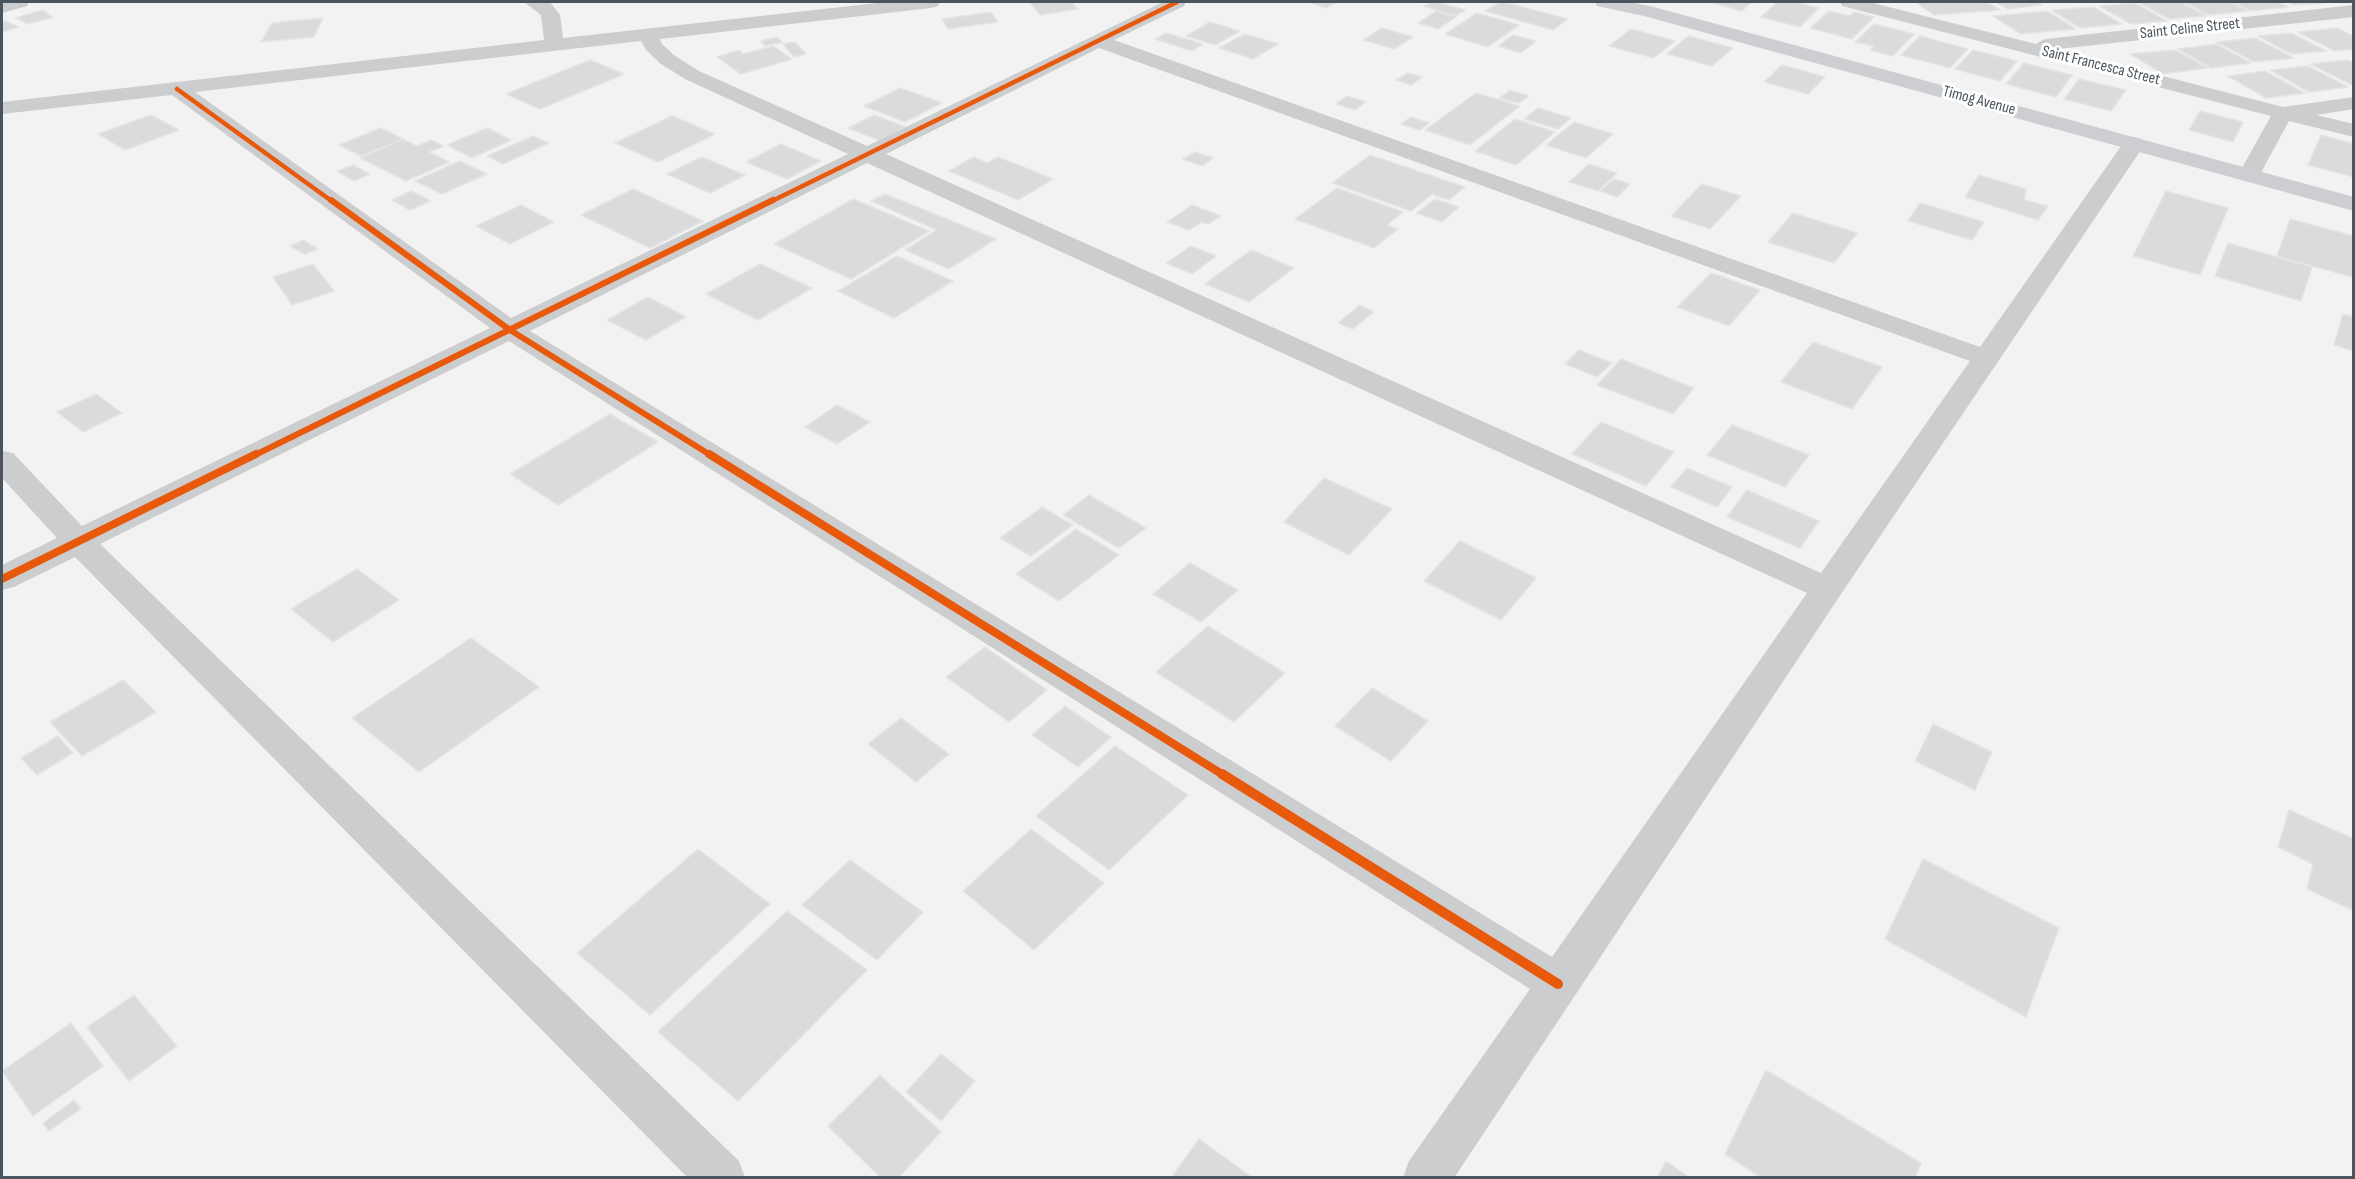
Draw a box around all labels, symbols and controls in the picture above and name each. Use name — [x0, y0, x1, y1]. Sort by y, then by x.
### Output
street label: Saint Celine Street — [2139, 14, 2241, 44]
street label: Saint Francesca Street — [2040, 42, 2162, 90]
street label: Timog Avenue — [1941, 82, 2017, 120]

